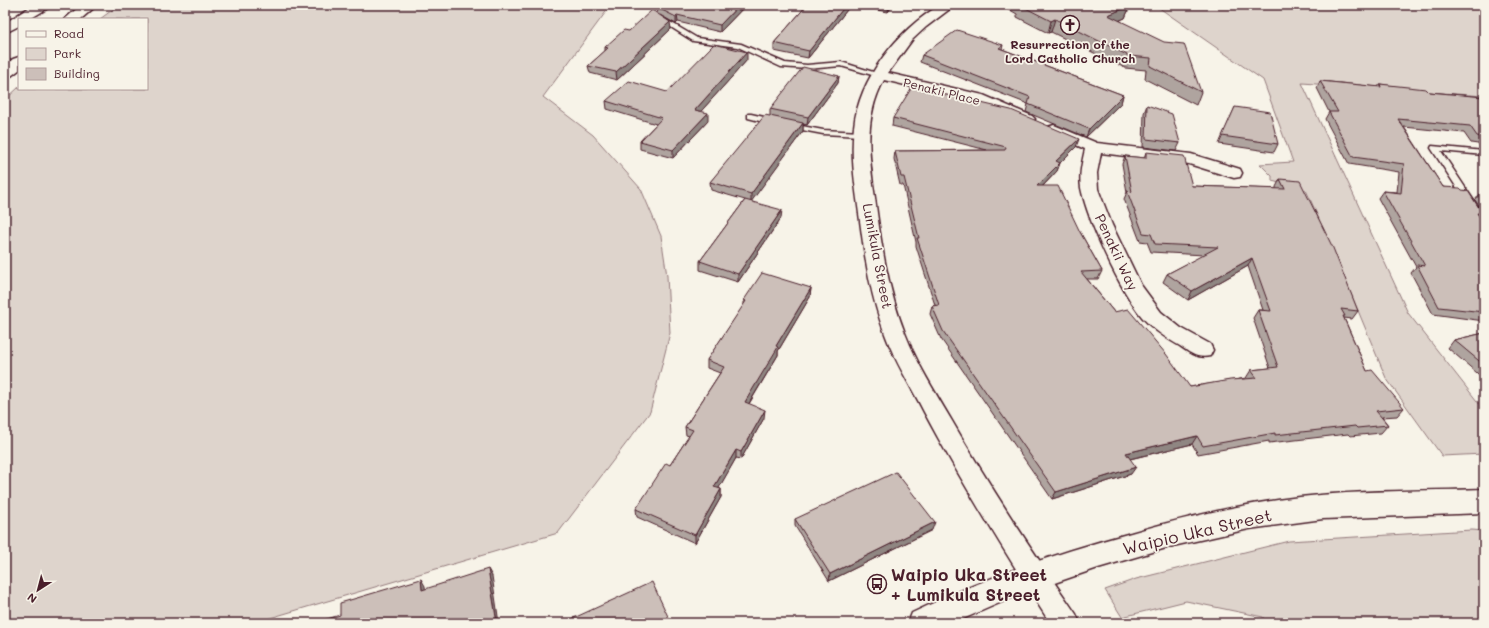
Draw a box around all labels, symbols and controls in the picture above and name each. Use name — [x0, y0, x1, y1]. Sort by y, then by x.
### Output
church icon: Resurrection of the Lord Catholic Church — [1059, 14, 1081, 36]
legend — [18, 18, 148, 90]
text: Road — [54, 25, 84, 41]
place label: Resurrection of the Lord Catholic Church — [1005, 36, 1135, 66]
text: Park — [54, 45, 81, 61]
text: Building — [54, 65, 100, 81]
street label: Penakii Place — [902, 74, 982, 108]
street label: Lumikula Street — [858, 202, 898, 310]
street label: Penakii Way — [1091, 211, 1143, 293]
street label: Waipio Uka Street — [1120, 503, 1274, 559]
place label: Waipio Uka Street + Lumikula Street — [891, 563, 1048, 605]
north arrow — [18, 570, 58, 610]
bus stop icon: Waipio Uka Street + Lumikula Street — [866, 573, 888, 595]
text: N — [24, 590, 40, 607]

